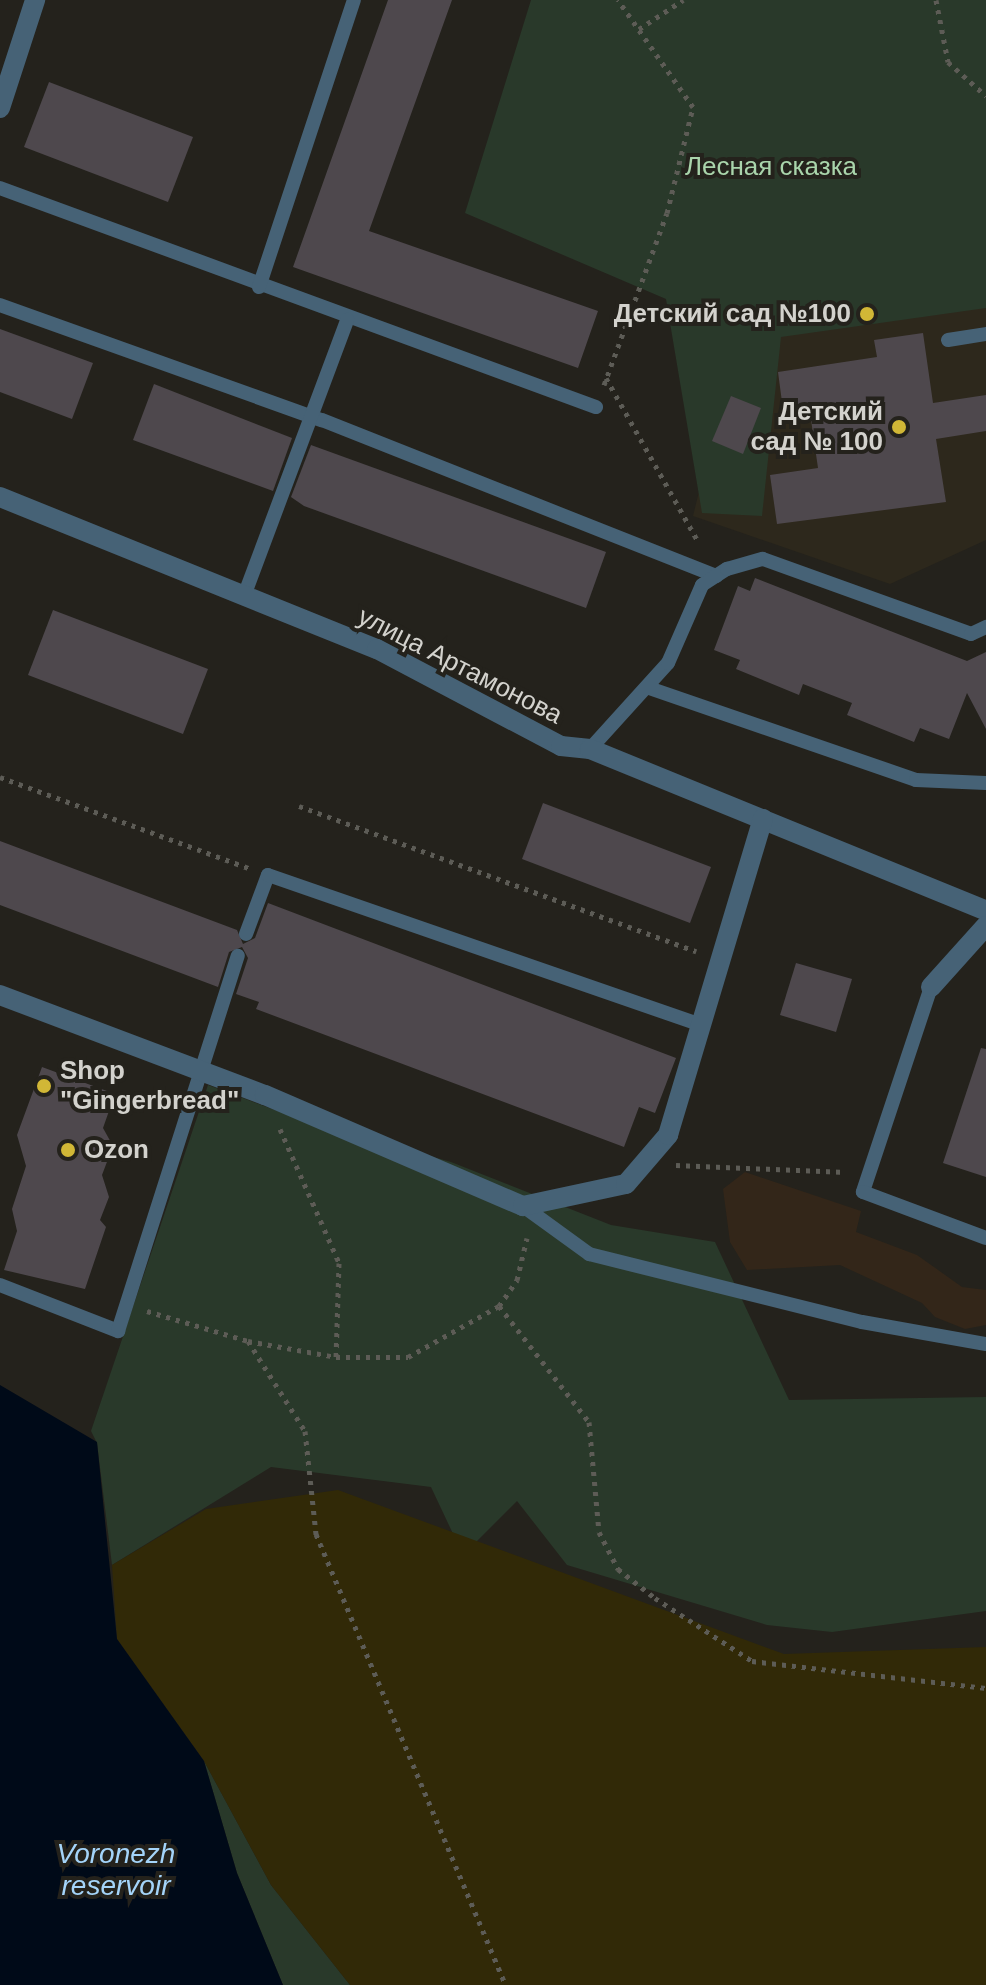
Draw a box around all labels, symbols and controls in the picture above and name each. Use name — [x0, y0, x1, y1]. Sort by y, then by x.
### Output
park label: Лесная сказка — [685, 151, 857, 183]
place label: Детский сад №100 — [614, 298, 851, 330]
marker: Детский сад №100 — [858, 305, 876, 323]
place label: Детский сад № 100 — [750, 396, 883, 458]
marker: Детский сад № 100 — [890, 418, 908, 436]
street label: улица Артамонова — [353, 601, 567, 731]
place label: Shop "Gingerbread" — [60, 1055, 239, 1116]
marker: Shop "Gingerbread" — [35, 1077, 53, 1095]
place label: Ozon — [84, 1134, 149, 1166]
marker: Ozon — [59, 1141, 77, 1159]
water label: Voronezh reservoir — [57, 1837, 175, 1903]

